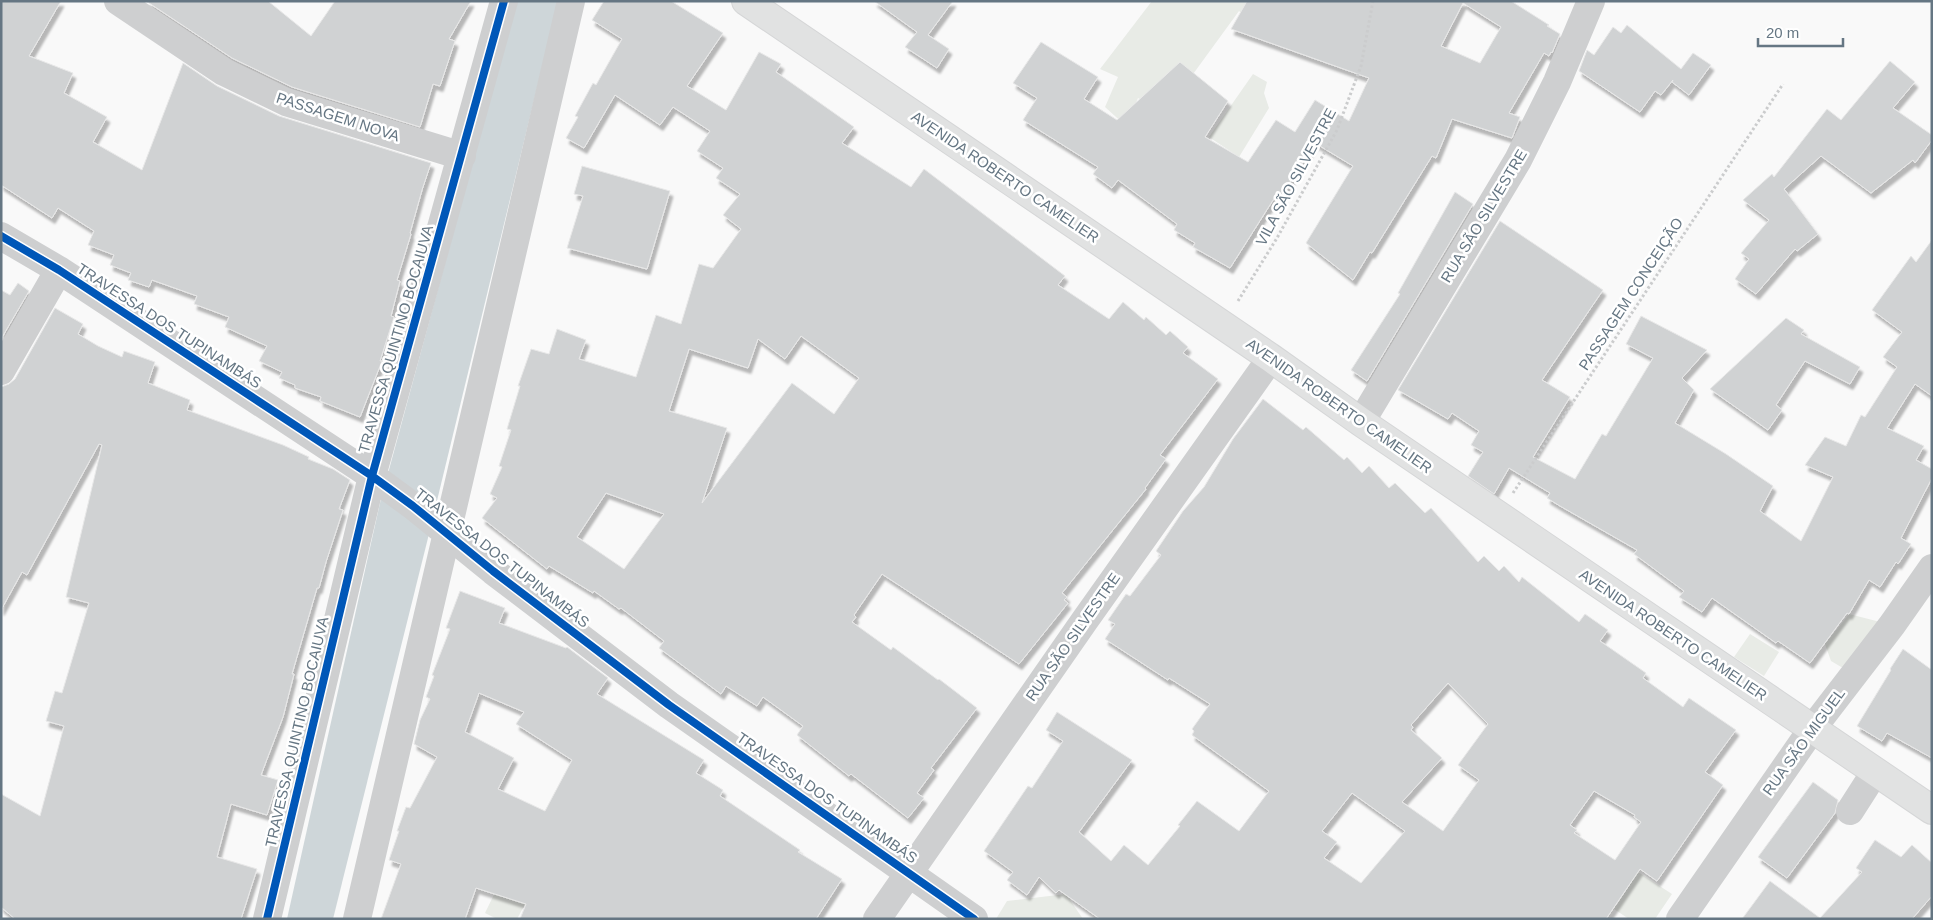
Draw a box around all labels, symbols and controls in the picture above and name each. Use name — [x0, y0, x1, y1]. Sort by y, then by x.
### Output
scale bar — [1758, 15, 1843, 47]
text: 20 m — [1766, 24, 1799, 41]
street label: PASSAGEM NOVA — [274, 89, 402, 144]
street label: VILA SÃO SILVESTRE — [1252, 105, 1339, 248]
street label: AVENIDA ROBERTO CAMELIER — [908, 107, 1102, 246]
street label: RUA SÃO SILVESTRE — [1437, 146, 1530, 285]
street label: PASSAGEM CONCEIÇÃO — [1575, 214, 1686, 373]
street label: TRAVESSA QUINTINO BOCAIUVA — [355, 223, 436, 455]
street label: TRAVESSA DOS TUPINAMBÁS — [74, 260, 265, 392]
street label: AVENIDA ROBERTO CAMELIER — [1243, 335, 1435, 476]
street label: TRAVESSA DOS TUPINAMBÁS — [412, 484, 593, 631]
street label: AVENIDA ROBERTO CAMELIER — [1576, 565, 1770, 704]
street label: RUA SÃO SILVESTRE — [1022, 569, 1123, 704]
street label: TRAVESSA QUINTINO BOCAIUVA — [262, 615, 331, 849]
street label: RUA SÃO MIGUEL — [1759, 685, 1848, 799]
street label: TRAVESSA DOS TUPINAMBÁS — [734, 729, 921, 867]

